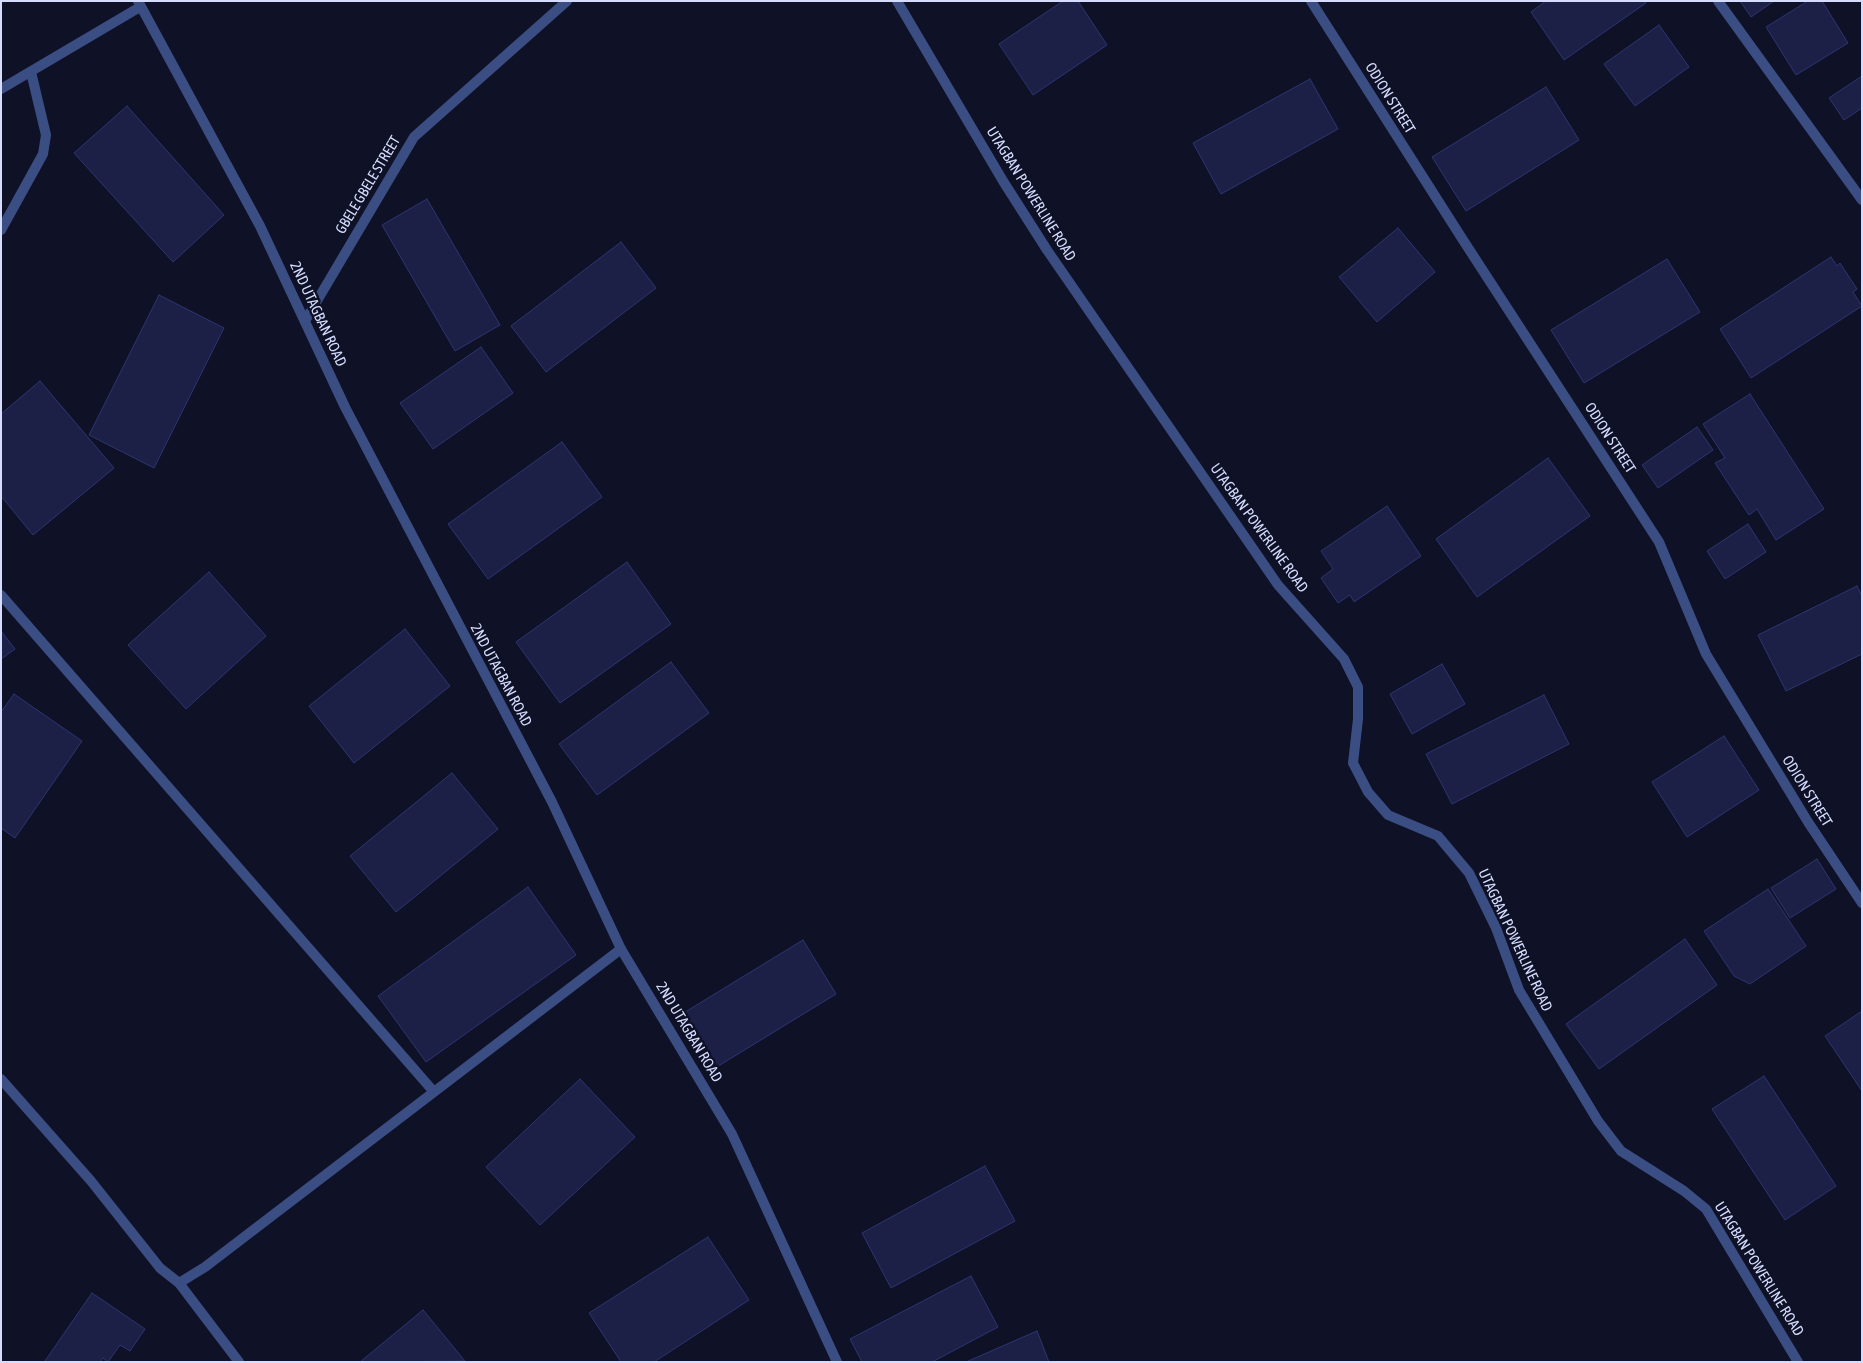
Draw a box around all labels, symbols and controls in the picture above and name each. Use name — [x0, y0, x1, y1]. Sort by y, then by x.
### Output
street label: ODION STREET — [1361, 59, 1419, 137]
street label: UTAGBAN POWERLINE ROAD — [982, 124, 1080, 264]
street label: GBELE GBELE STREET — [332, 133, 404, 237]
street label: 2ND UTAGBAN ROAD — [286, 259, 350, 369]
street label: ODION STREET — [1581, 399, 1639, 477]
street label: UTAGBAN POWERLINE ROAD — [1206, 460, 1312, 596]
street label: 2ND UTAGBAN ROAD — [466, 621, 536, 729]
street label: ODION STREET — [1778, 752, 1836, 830]
street label: UTAGBAN POWERLINE ROAD — [1474, 866, 1556, 1014]
street label: 2ND UTAGBAN ROAD — [652, 979, 726, 1085]
street label: UTAGBAN POWERLINE ROAD — [1710, 1199, 1808, 1339]

